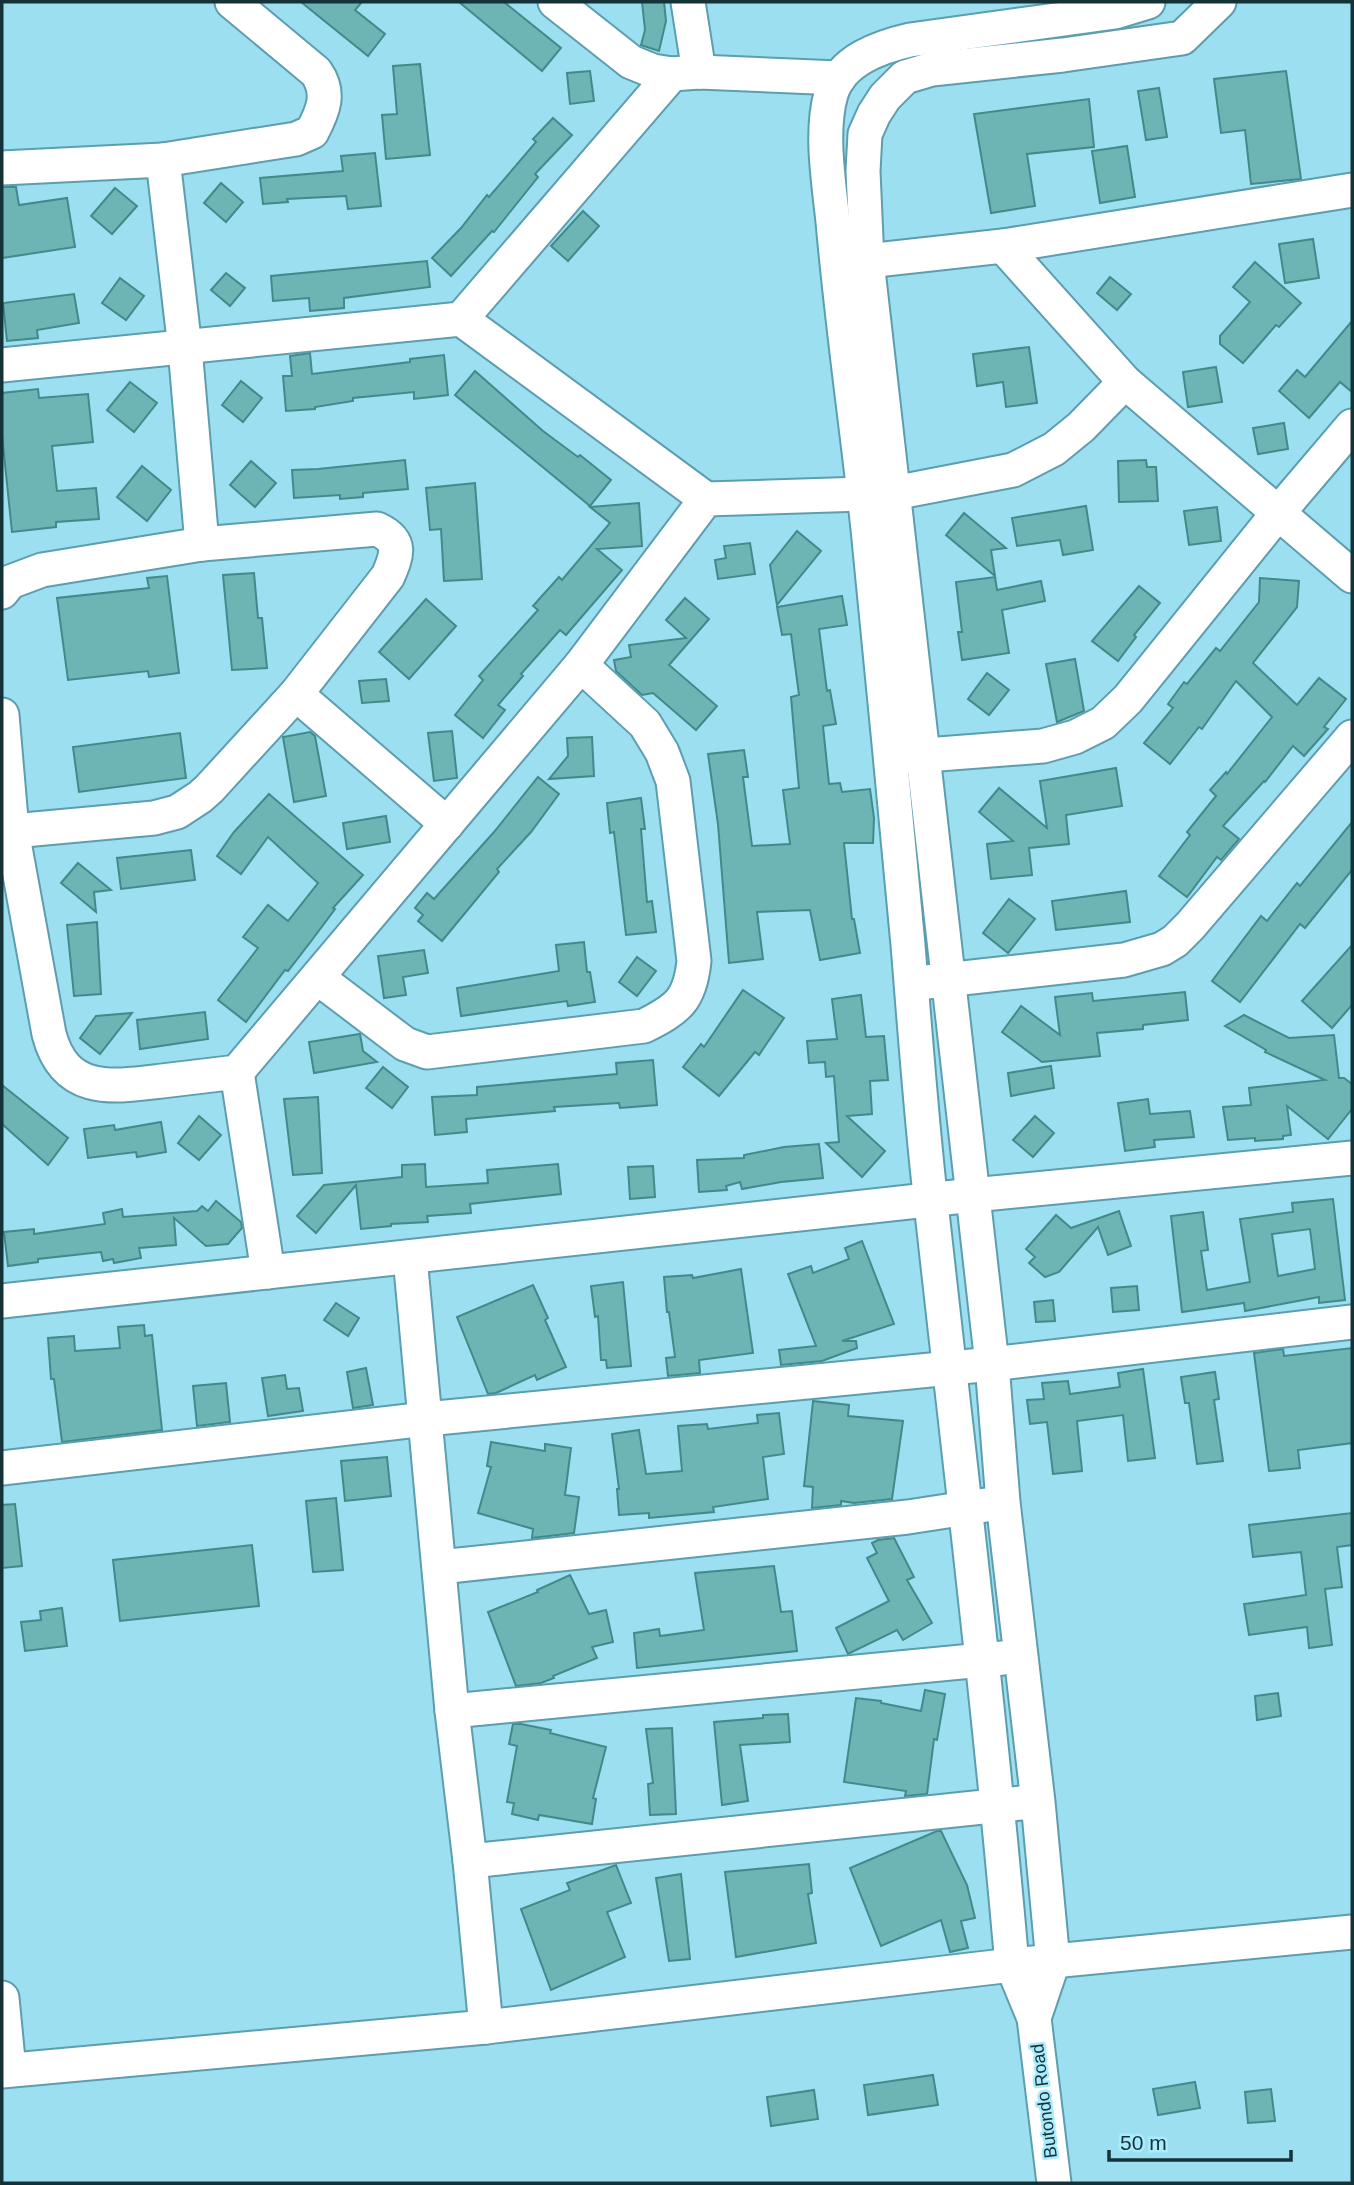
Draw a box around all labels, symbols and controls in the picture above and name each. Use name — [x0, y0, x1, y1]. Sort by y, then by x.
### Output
street label: Butondo Road — [1027, 2043, 1061, 2159]
scale bar — [1109, 2118, 1291, 2162]
text: 50 m — [1120, 2131, 1167, 2154]

